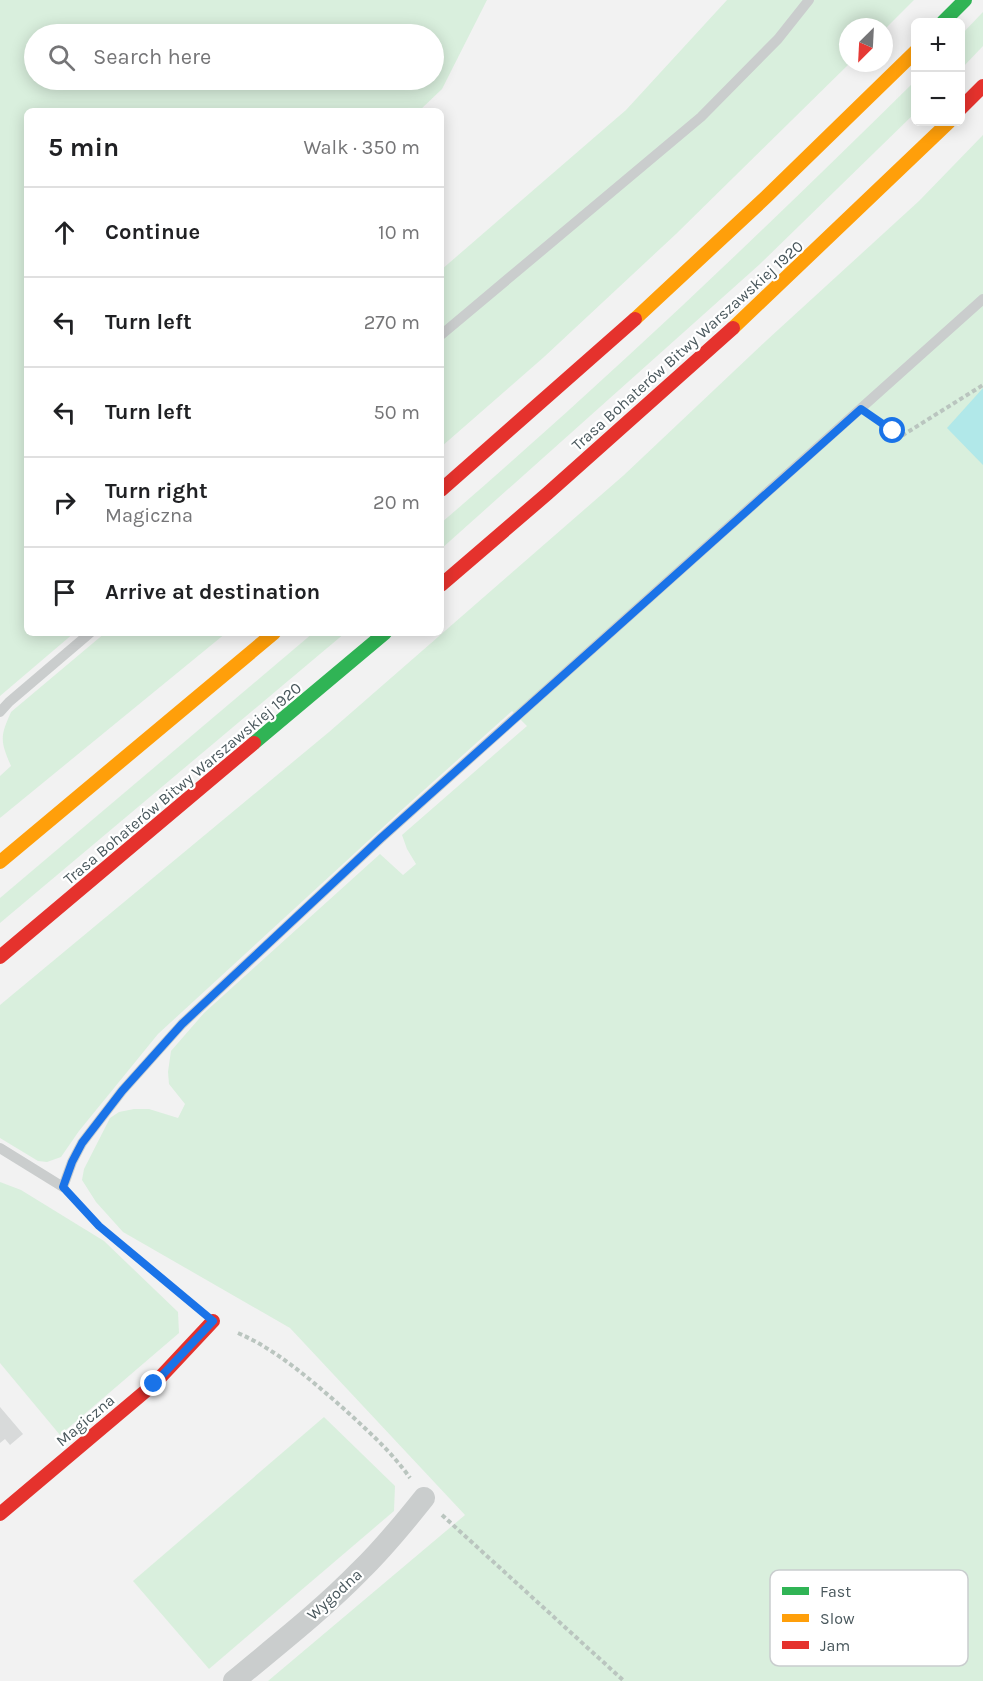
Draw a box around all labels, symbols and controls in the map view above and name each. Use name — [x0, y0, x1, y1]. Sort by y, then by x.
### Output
north arrow — [839, 18, 893, 72]
map controls — [911, 18, 965, 126]
button: + — [911, 18, 965, 72]
search box — [24, 24, 444, 90]
icon: search — [45, 41, 78, 74]
text: Search here — [93, 44, 211, 70]
button: − — [911, 72, 965, 126]
text: 5 min — [48, 132, 119, 163]
text: Walk · 350 m — [303, 136, 420, 159]
icon: ahead — [48, 216, 81, 249]
text: Continue — [105, 219, 200, 245]
text: 10 m — [378, 221, 420, 244]
street label: Trasa Bohaterów Bitwy Warszawskiej 1920 — [568, 236, 807, 454]
icon: left — [48, 306, 81, 339]
text: Turn left — [105, 309, 192, 335]
text: 270 m — [364, 311, 420, 334]
icon: left — [48, 396, 81, 429]
text: Turn left — [105, 399, 192, 425]
text: 50 m — [373, 401, 420, 424]
route start — [879, 417, 905, 443]
text: Turn right — [105, 478, 208, 504]
icon: right — [48, 486, 81, 519]
text: 20 m — [373, 491, 420, 514]
text: Magiczna — [105, 504, 193, 527]
icon: arrive — [48, 576, 81, 609]
text: Arrive at destination — [105, 579, 320, 605]
street label: Trasa Bohaterów Bitwy Warszawskiej 1920 — [60, 678, 305, 889]
route end — [140, 1370, 166, 1396]
street label: Magiczna — [52, 1390, 118, 1450]
street label: Wygodna — [303, 1565, 366, 1624]
legend — [770, 1570, 968, 1666]
text: Fast — [820, 1582, 851, 1601]
text: Slow — [820, 1609, 855, 1628]
text: Jam — [820, 1636, 850, 1655]

